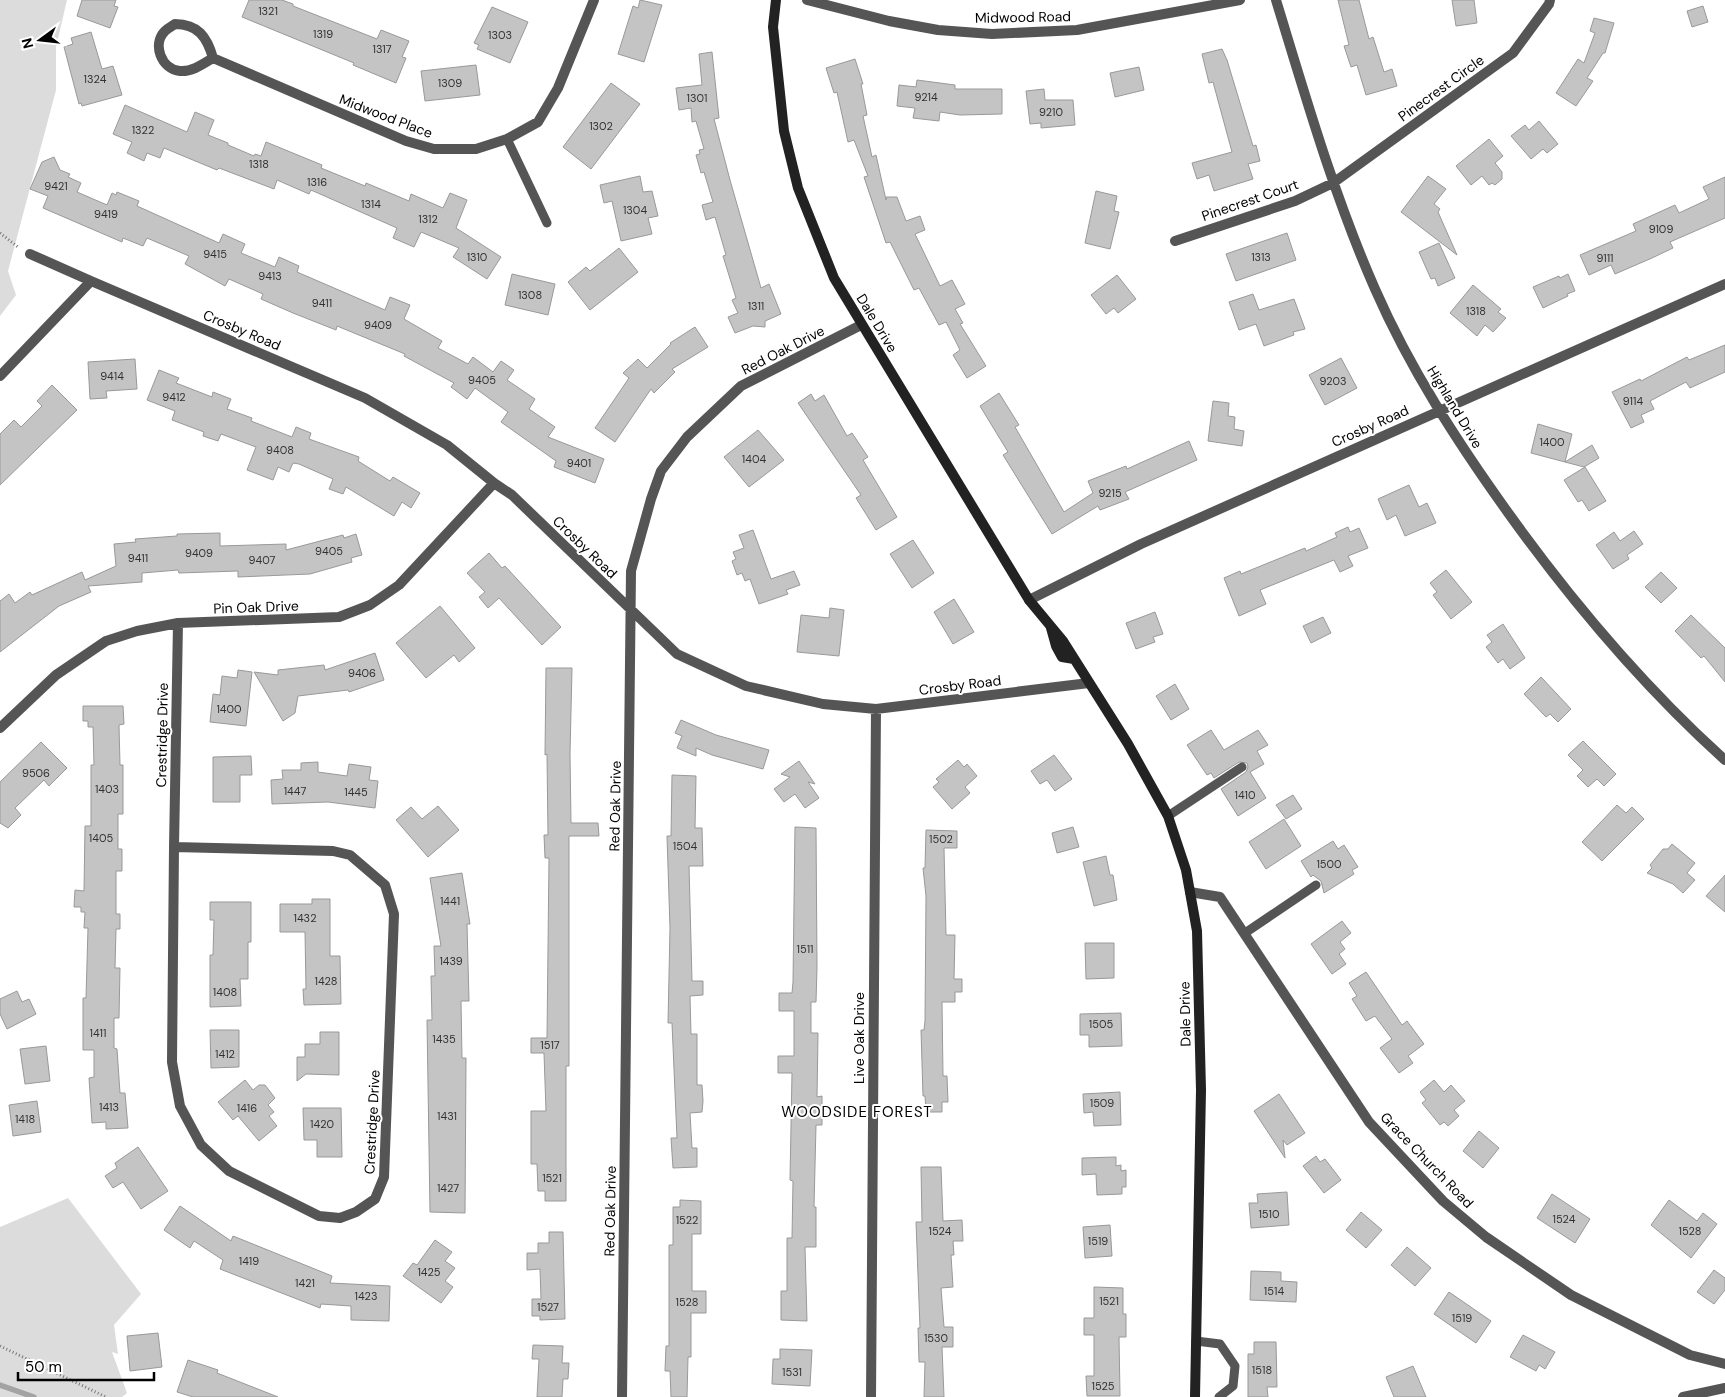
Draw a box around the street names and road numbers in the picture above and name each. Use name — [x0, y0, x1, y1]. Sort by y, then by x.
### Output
street label: Midwood Road — [975, 7, 1071, 27]
street label: Pinecrest Circle — [1395, 51, 1487, 125]
street label: Midwood Place — [337, 90, 435, 142]
street label: Pinecrest Court — [1199, 175, 1301, 225]
street label: Dale Drive — [852, 290, 902, 356]
street label: Crosby Road — [200, 306, 284, 354]
street label: Red Oak Drive — [738, 321, 828, 379]
street label: Highland Drive — [1423, 362, 1487, 452]
street label: Crosby Road — [1329, 401, 1411, 451]
street label: Crosby Road — [549, 512, 621, 582]
street label: Pin Oak Drive — [213, 597, 299, 617]
street label: Crosby Road — [918, 671, 1002, 699]
street label: Crestridge Drive — [152, 682, 172, 788]
street label: Red Oak Drive — [605, 760, 625, 852]
street label: Dale Drive — [1175, 981, 1195, 1047]
street label: Live Oak Drive — [850, 992, 868, 1084]
street label: Crestridge Drive — [360, 1069, 384, 1175]
street label: Grace Church Road — [1377, 1108, 1477, 1212]
street label: Red Oak Drive — [600, 1165, 620, 1257]

